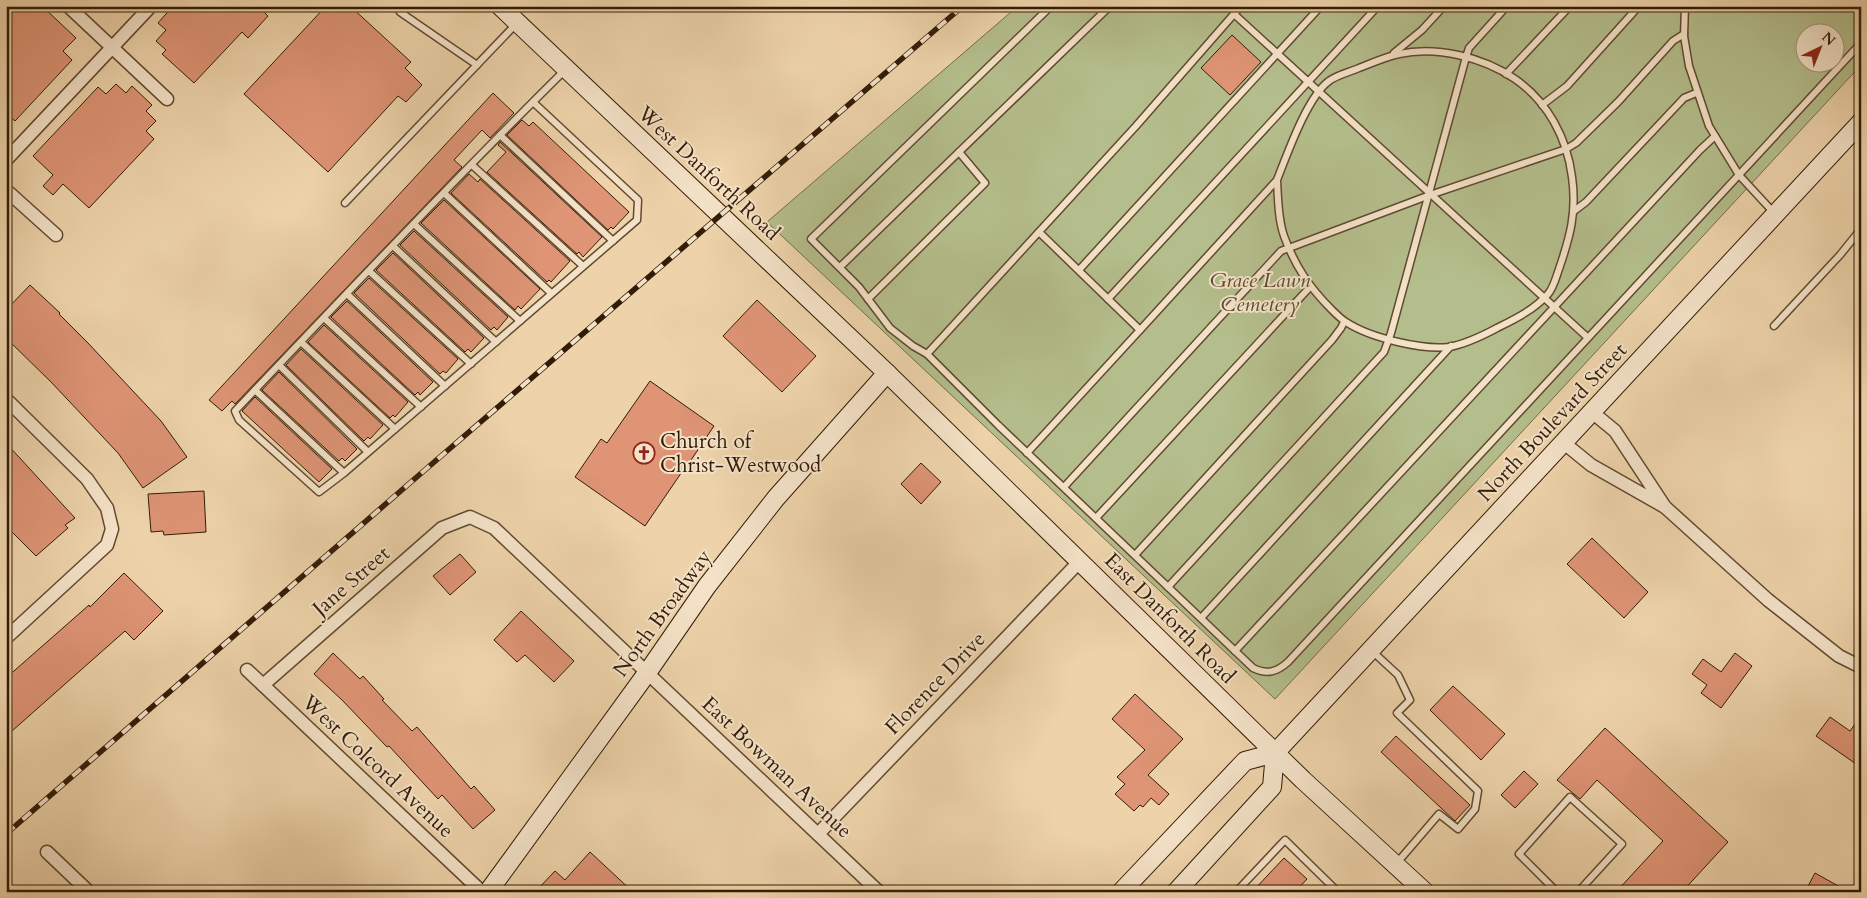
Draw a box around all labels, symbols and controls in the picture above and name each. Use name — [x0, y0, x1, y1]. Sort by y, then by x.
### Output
north arrow — [1794, 22, 1844, 72]
text: N — [1818, 28, 1839, 50]
street label: West Danforth Road — [630, 99, 786, 247]
park label: Grace Lawn Cemetery — [1210, 266, 1311, 319]
street label: North Boulevard Street — [1471, 336, 1634, 508]
place label: Church of Christ-Westwood — [660, 427, 821, 480]
church icon: Church of Christ-Westwood — [632, 441, 656, 465]
street label: Jane Street — [304, 539, 397, 625]
street label: North Broadway — [606, 544, 719, 683]
street label: East Danforth Road — [1098, 546, 1242, 690]
street label: Florence Drive — [879, 625, 992, 741]
street label: West Colcord Avenue — [295, 687, 460, 845]
street label: East Bowman Avenue — [695, 690, 858, 845]

